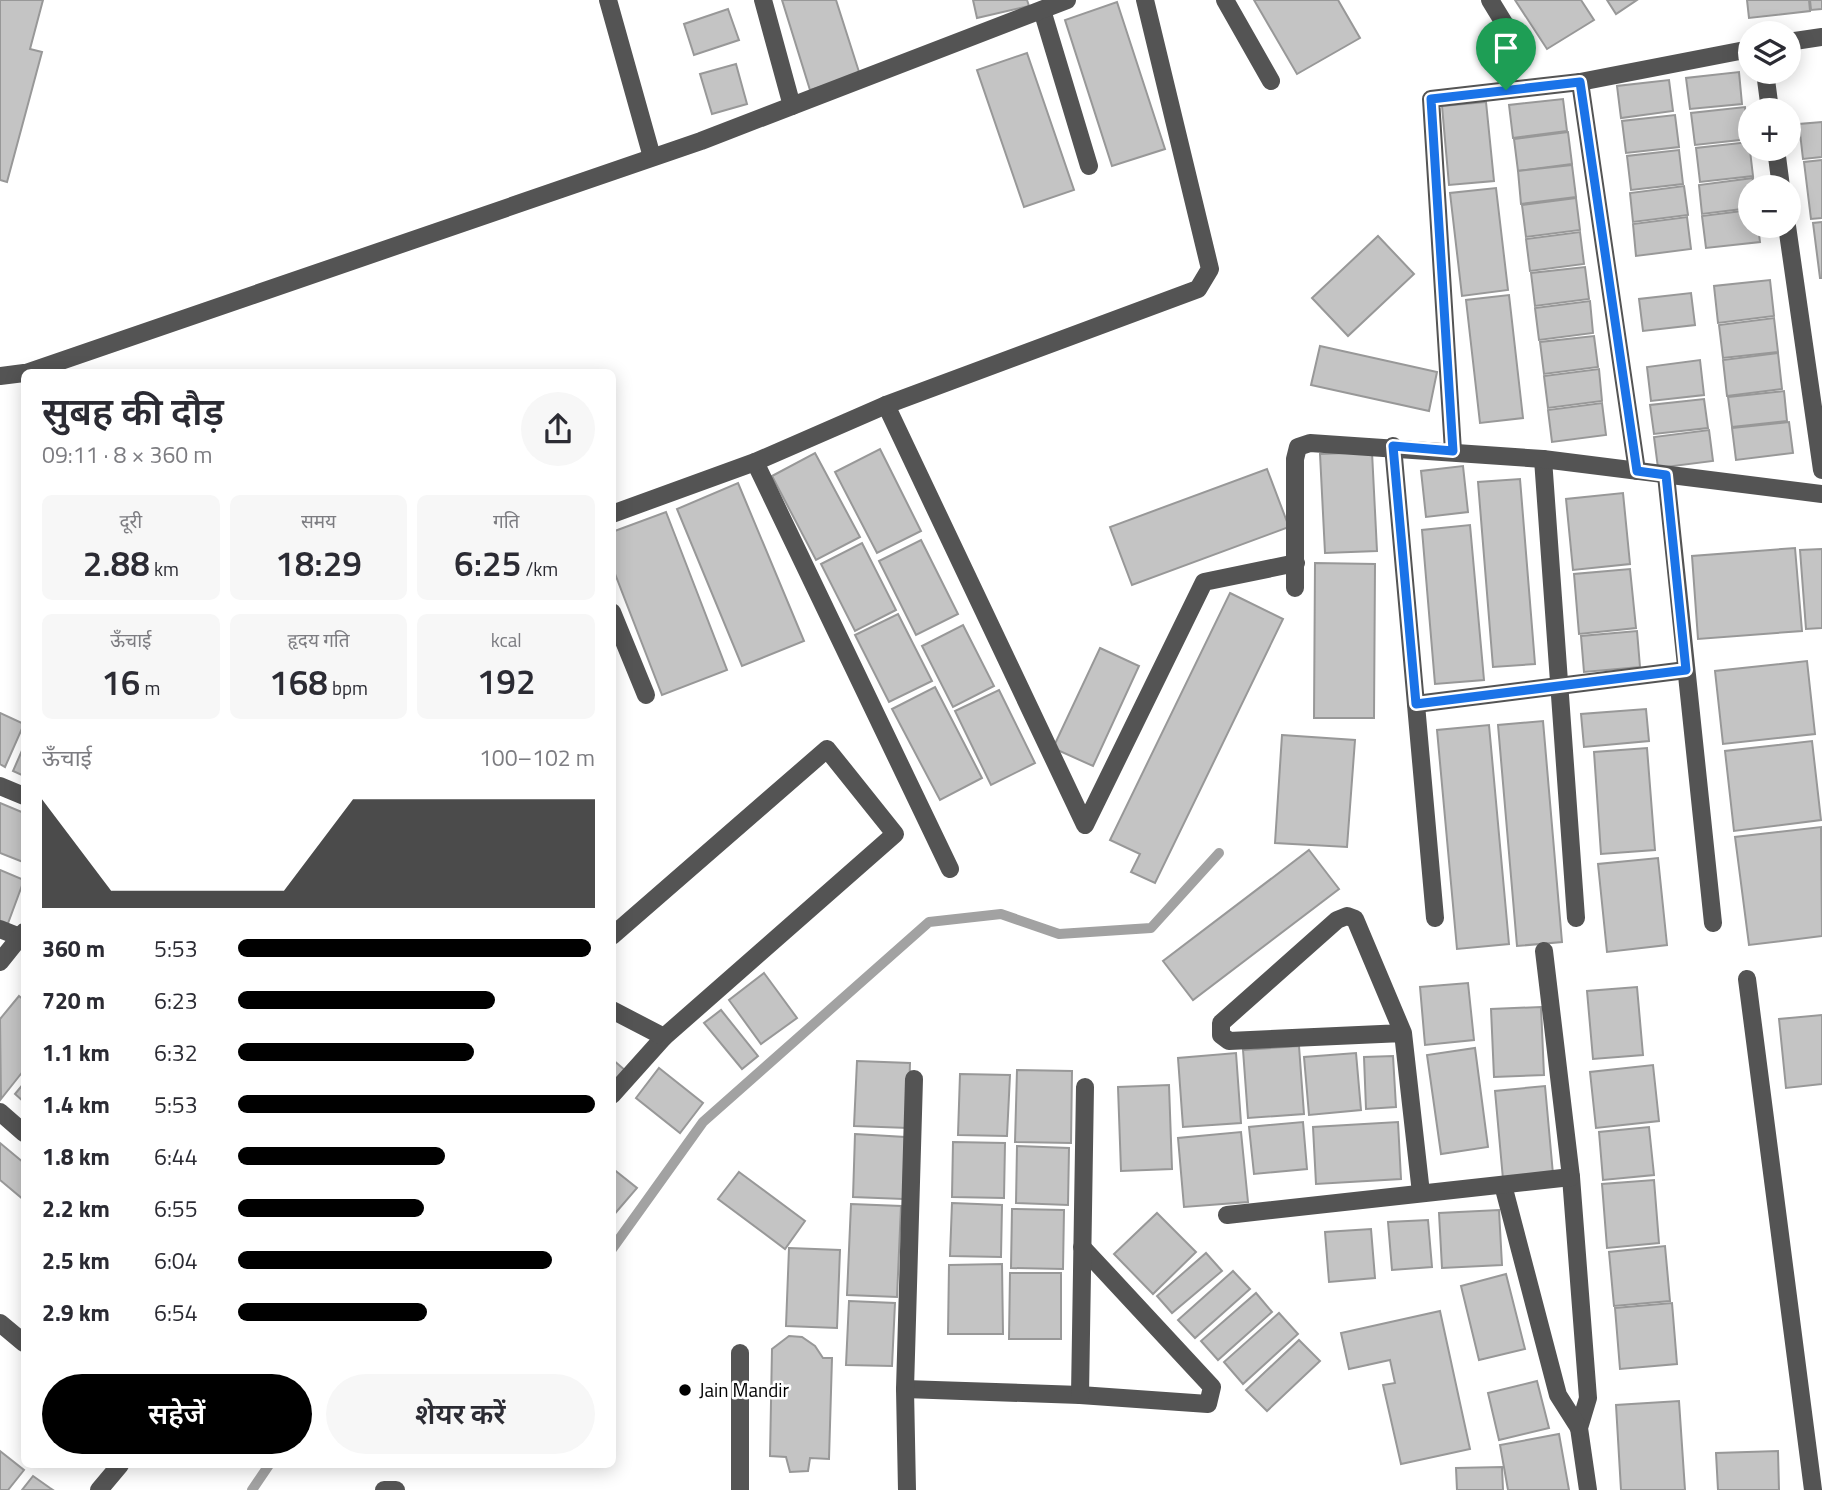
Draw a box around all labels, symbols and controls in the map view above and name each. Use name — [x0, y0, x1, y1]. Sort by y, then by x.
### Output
pin — [1476, 18, 1536, 90]
map controls — [1738, 21, 1801, 238]
button: layers — [1738, 21, 1801, 84]
icon: arrive — [1487, 29, 1525, 67]
button: + — [1738, 98, 1801, 161]
button: − — [1738, 175, 1801, 238]
text: सुबह की दौड़ — [42, 382, 224, 440]
button: share — [521, 392, 595, 466]
text: 09:11 · 8 × 360 m — [42, 437, 212, 472]
text: दूरी — [119, 506, 142, 535]
text: समय — [301, 506, 336, 535]
text: गति — [493, 506, 519, 535]
text: 2.88 — [83, 536, 150, 590]
text: 18:29 — [275, 536, 362, 590]
text: 6:25 — [454, 536, 521, 590]
text: km — [150, 554, 179, 583]
text: /km — [521, 554, 558, 583]
text: ऊँचाई — [110, 625, 151, 654]
text: हृदय गति — [287, 625, 350, 654]
text: kcal — [491, 625, 522, 654]
text: 192 — [477, 654, 536, 708]
text: 16 — [101, 655, 140, 709]
text: 168 — [269, 655, 328, 709]
text: m — [140, 673, 160, 702]
text: bpm — [328, 673, 368, 702]
text: ऊँचाई — [42, 740, 92, 775]
text: 100–102 m — [479, 740, 595, 775]
text: 360 m — [42, 931, 105, 966]
text: 5:53 — [154, 931, 198, 966]
text: 720 m — [42, 983, 105, 1018]
text: 6:23 — [154, 983, 198, 1018]
text: 1.1 km — [42, 1035, 110, 1070]
text: 6:32 — [154, 1035, 198, 1070]
text: 1.4 km — [42, 1087, 110, 1122]
text: 5:53 — [154, 1087, 198, 1122]
text: 1.8 km — [42, 1139, 110, 1174]
text: 6:44 — [154, 1139, 198, 1174]
text: 2.2 km — [42, 1191, 110, 1226]
text: 6:55 — [154, 1191, 198, 1226]
text: 2.5 km — [42, 1243, 110, 1278]
text: 6:04 — [154, 1243, 198, 1278]
text: 2.9 km — [42, 1295, 110, 1330]
text: 6:54 — [154, 1295, 198, 1330]
button: सहेजें — [42, 1374, 312, 1454]
button: शेयर करें — [326, 1374, 595, 1454]
place label: Jain Mandir — [699, 1375, 789, 1404]
marker: Jain Mandir — [677, 1382, 693, 1398]

